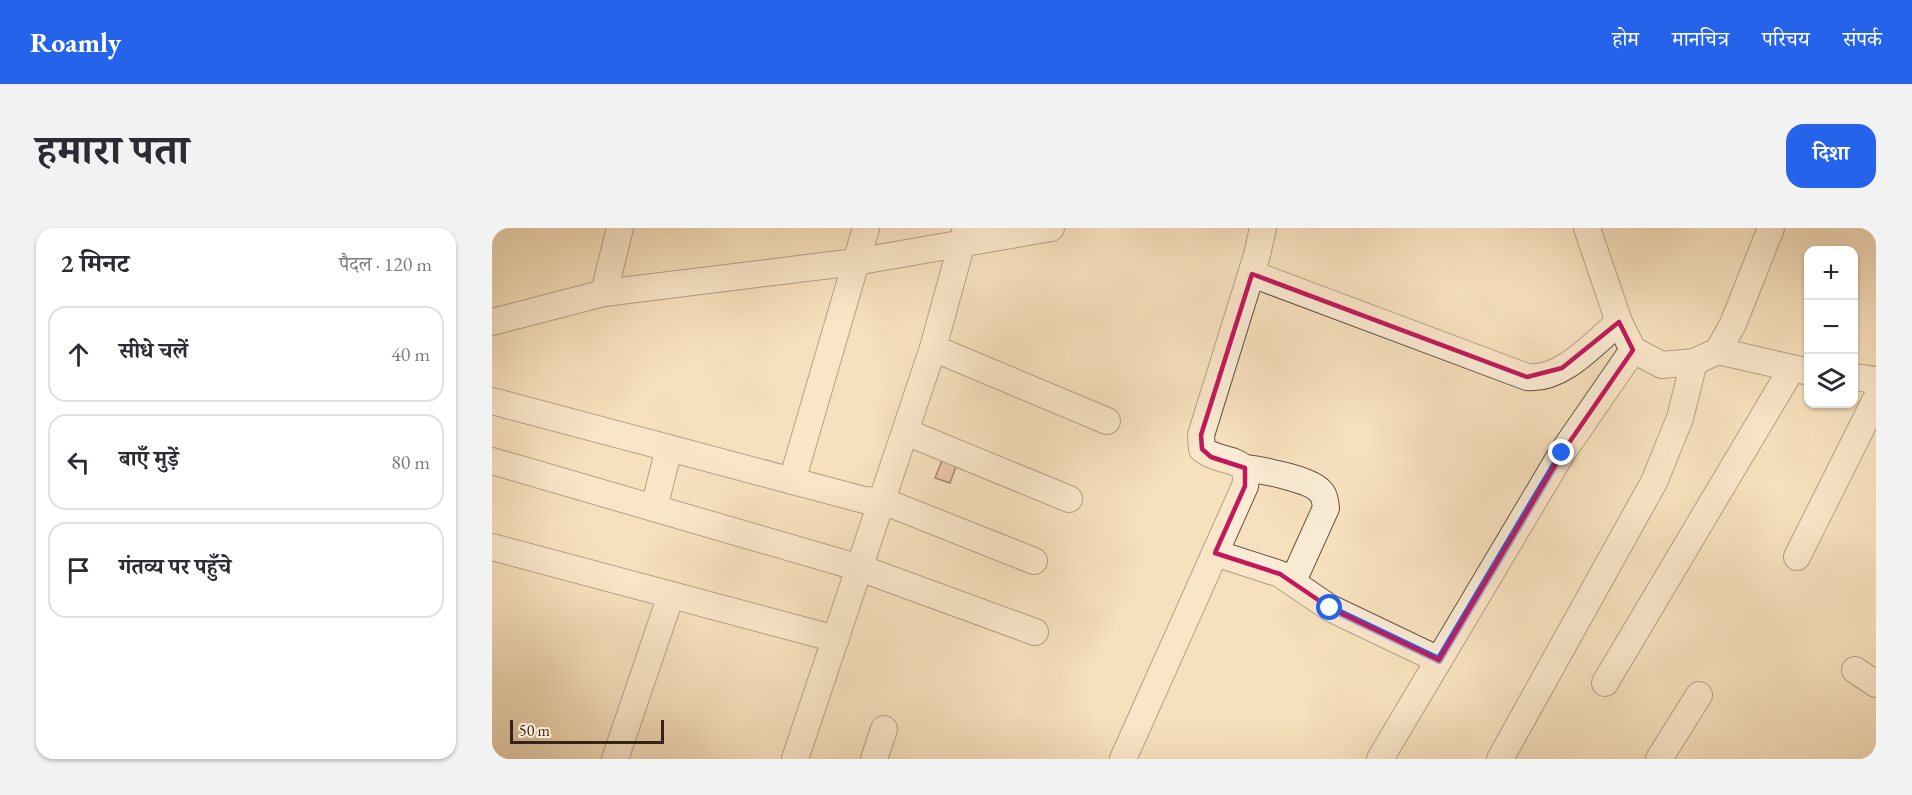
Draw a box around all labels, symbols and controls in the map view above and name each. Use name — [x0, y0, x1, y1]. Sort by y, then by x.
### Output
text: Roamly — [30, 24, 121, 60]
text: होम — [1612, 25, 1639, 52]
text: मानचित्र — [1672, 25, 1729, 52]
text: परिचय — [1762, 25, 1810, 52]
text: संपर्क — [1843, 25, 1882, 52]
text: हमारा पता — [36, 122, 189, 177]
button: दिशा — [1786, 124, 1876, 188]
text: 2 मिनट — [60, 246, 129, 280]
map controls — [1804, 246, 1858, 408]
button: + — [1804, 246, 1858, 300]
text: पैदल · 120 m — [339, 251, 432, 277]
button: − — [1804, 300, 1858, 354]
text: सीधे चलें — [119, 336, 188, 365]
icon: ahead — [62, 338, 95, 371]
text: 40 m — [391, 341, 430, 367]
button: layers — [1804, 354, 1858, 408]
route end — [1548, 439, 1574, 465]
text: बाएँ मुड़ें — [119, 444, 179, 473]
icon: left — [62, 446, 95, 479]
text: 80 m — [391, 449, 430, 475]
text: गंतव्य पर पहुँचे — [119, 552, 231, 581]
icon: arrive — [62, 554, 95, 587]
route start — [1316, 594, 1342, 620]
scale bar — [510, 717, 664, 744]
text: 50 m — [519, 720, 550, 741]

